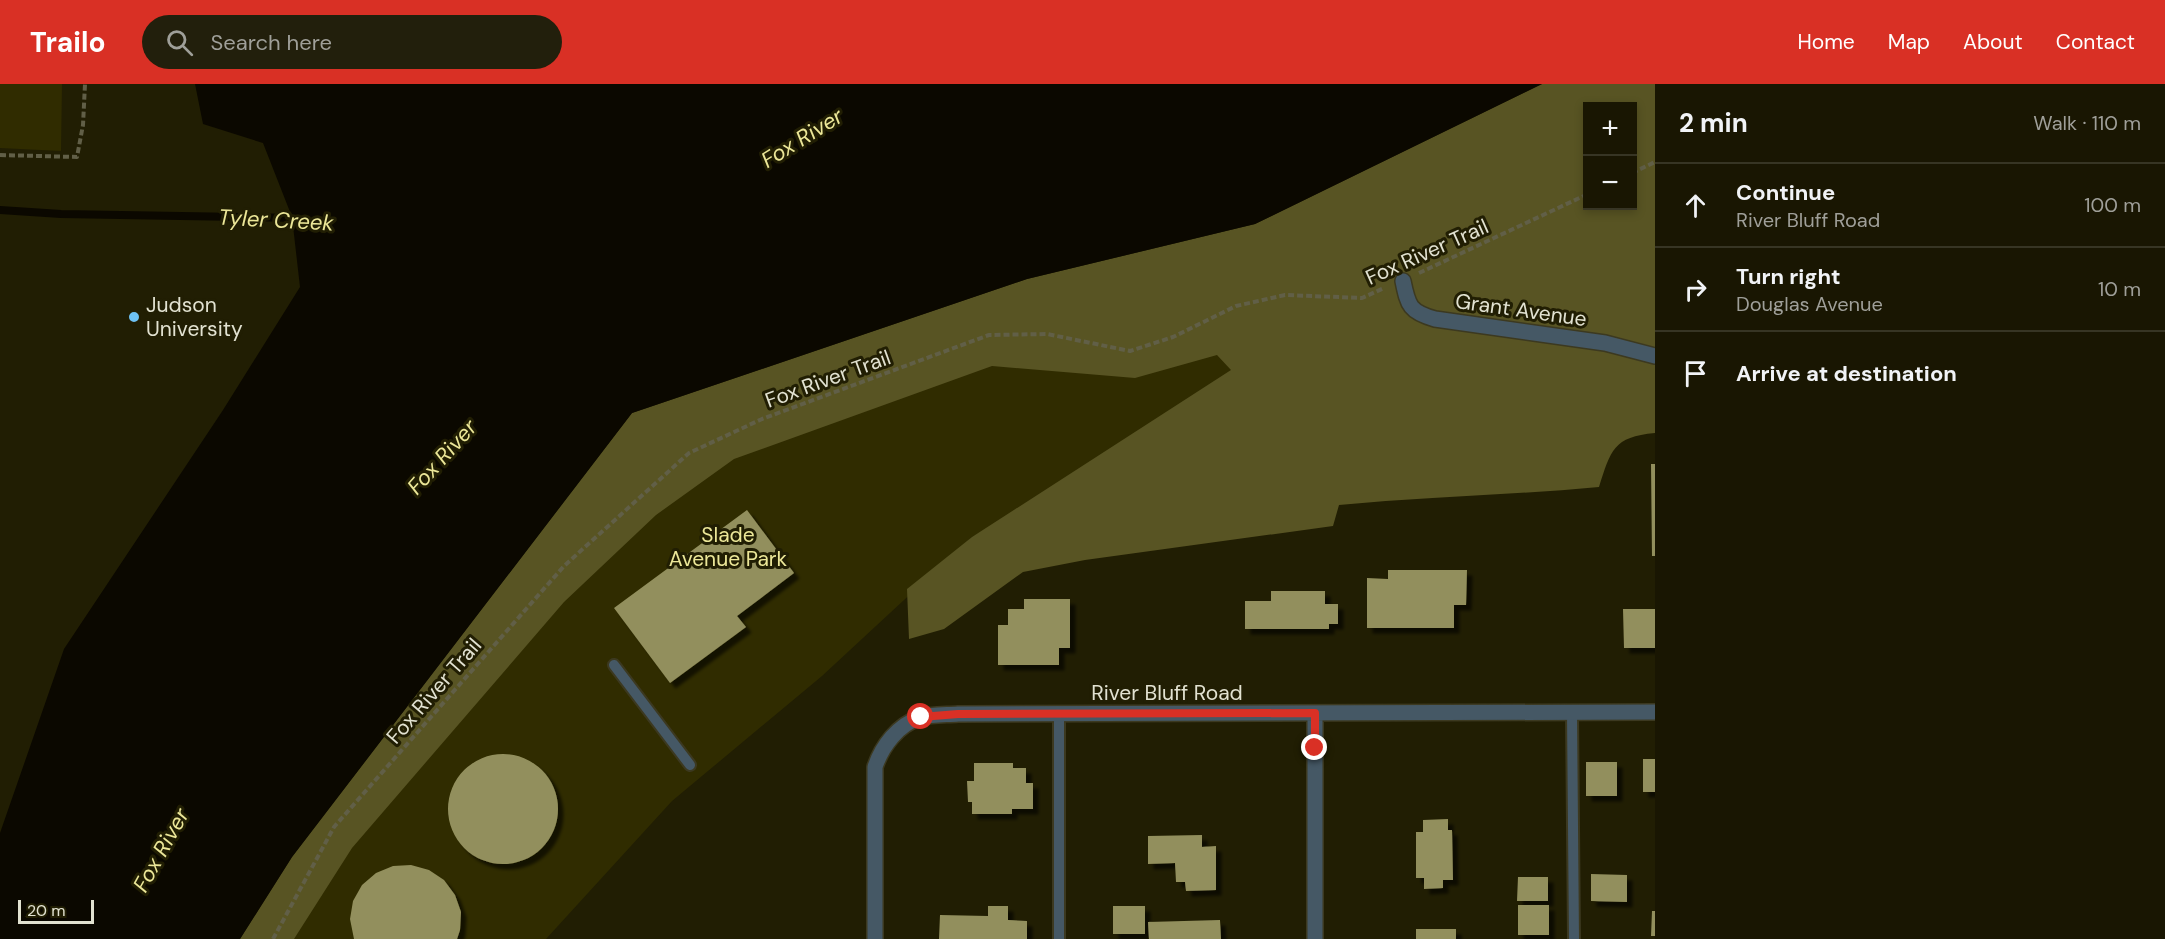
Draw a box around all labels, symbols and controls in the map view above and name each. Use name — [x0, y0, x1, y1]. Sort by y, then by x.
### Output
search box — [142, 15, 562, 69]
text: Trailo — [30, 24, 106, 61]
icon: search — [163, 26, 196, 59]
text: Search here — [211, 28, 332, 57]
text: Home — [1797, 28, 1855, 56]
text: Map — [1888, 28, 1930, 56]
text: About — [1963, 28, 2023, 56]
text: Contact — [2056, 28, 2135, 56]
water label: Fox River — [756, 101, 849, 175]
map controls — [1583, 102, 1637, 210]
button: + — [1583, 102, 1637, 156]
text: 2 min — [1679, 106, 1748, 140]
text: Walk · 110 m — [2033, 110, 2141, 136]
button: − — [1583, 156, 1637, 210]
text: Continue — [1736, 178, 1835, 207]
icon: ahead — [1679, 189, 1712, 222]
text: 100 m — [2084, 192, 2141, 218]
water label: Tyler Creek — [218, 202, 335, 238]
text: River Bluff Road — [1736, 207, 1880, 233]
street label: Fox River Trail — [1361, 212, 1493, 292]
text: Turn right — [1736, 262, 1841, 291]
icon: right — [1679, 273, 1712, 306]
text: 10 m — [2098, 276, 2141, 302]
street label: Grant Avenue — [1454, 287, 1589, 333]
place label: Judson University — [146, 291, 243, 343]
text: Douglas Avenue — [1736, 291, 1883, 317]
marker: Judson University — [127, 310, 141, 324]
street label: Fox River Trail — [761, 343, 895, 415]
icon: arrive — [1679, 357, 1712, 390]
text: Arrive at destination — [1736, 359, 1957, 388]
water label: Fox River — [401, 413, 484, 501]
park label: Slade Avenue Park — [669, 521, 788, 573]
street label: Fox River Trail — [380, 632, 488, 750]
street label: River Bluff Road — [1091, 679, 1243, 707]
route start — [907, 703, 933, 729]
route end — [1301, 734, 1327, 760]
water label: Fox River — [126, 802, 196, 897]
scale bar — [18, 897, 94, 924]
text: 20 m — [27, 900, 66, 921]

